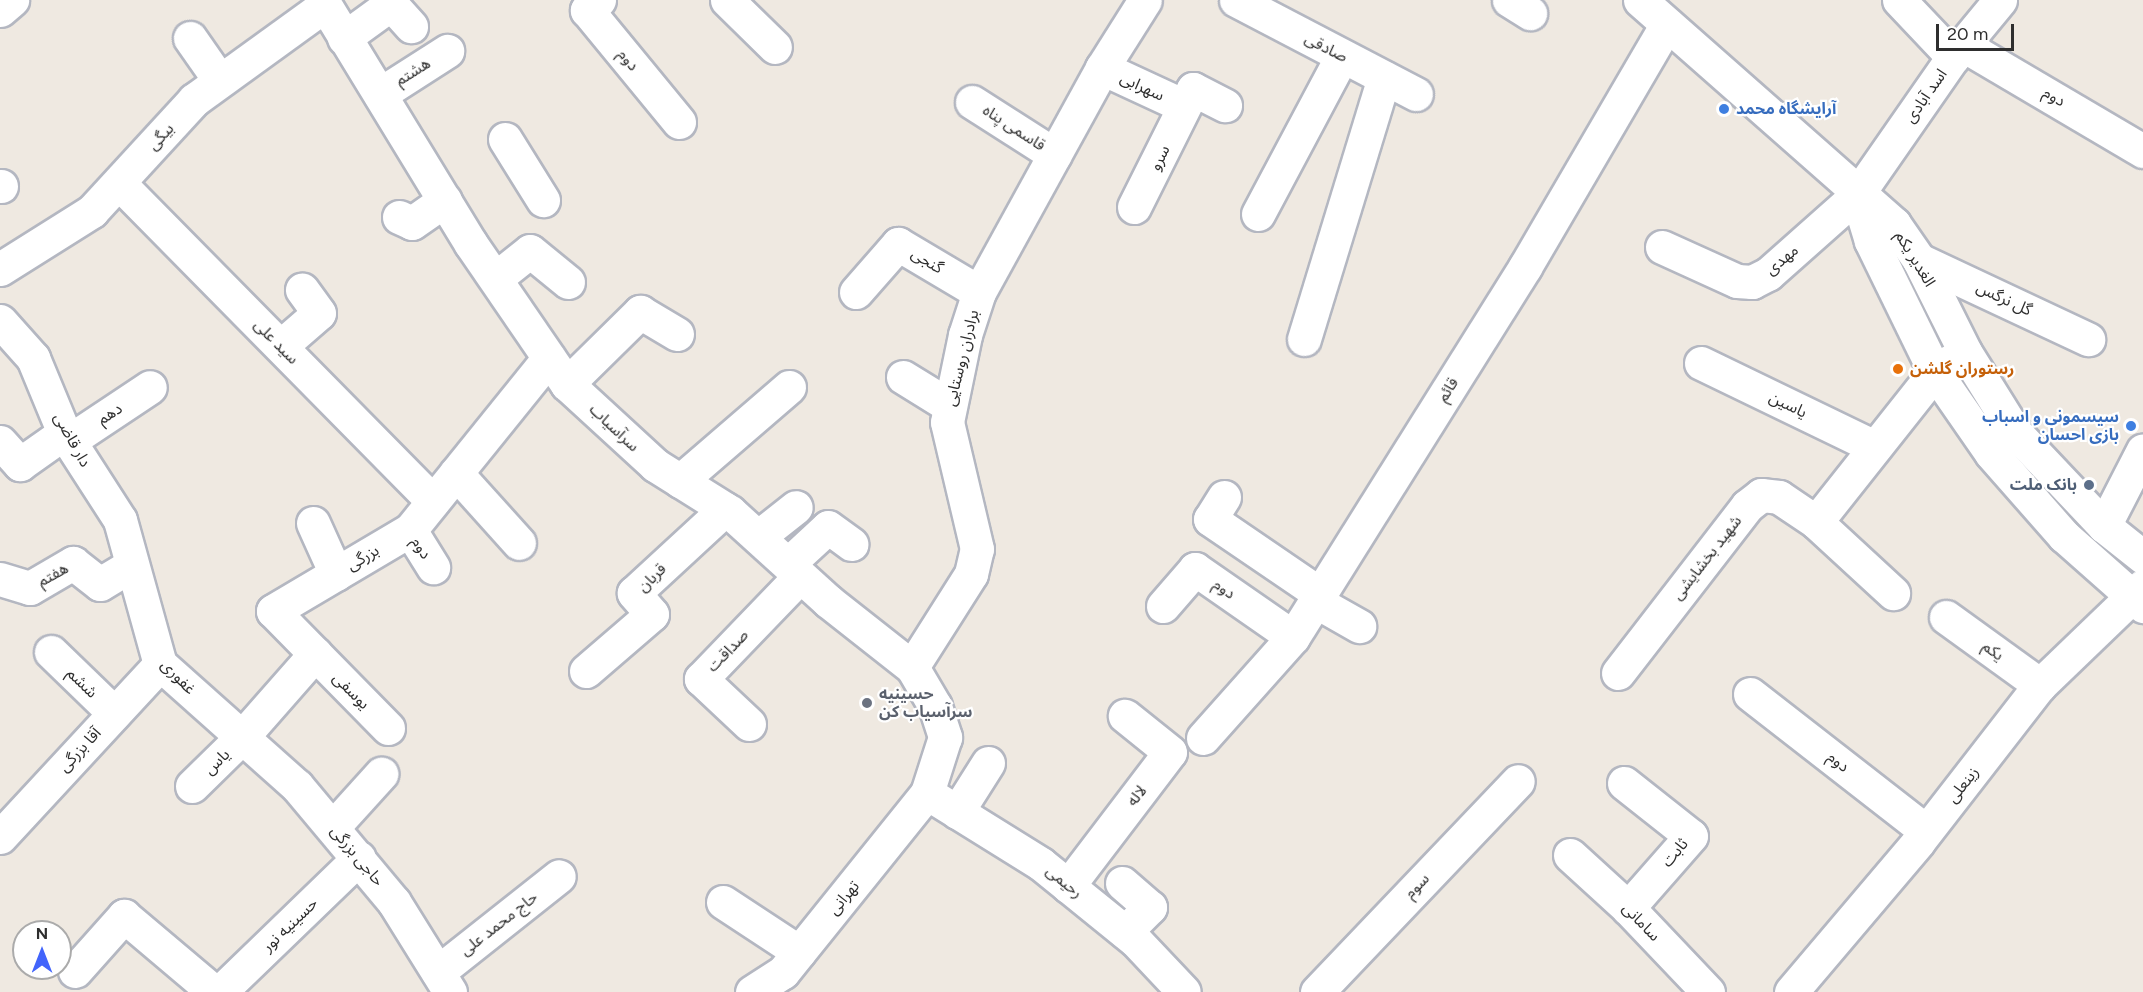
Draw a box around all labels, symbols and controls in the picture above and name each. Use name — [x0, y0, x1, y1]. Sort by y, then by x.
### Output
scale bar — [1939, 12, 2017, 50]
text: 20 m — [1947, 23, 1988, 45]
street label: صادقی — [1301, 29, 1351, 67]
street label: دوم — [613, 45, 643, 75]
street label: هشتم — [392, 54, 434, 90]
street label: اسد آبادی — [1901, 65, 1951, 127]
street label: سهرابی — [1117, 68, 1167, 106]
street label: دوم — [2039, 83, 2069, 111]
place label: آرایشگاه محمد — [1736, 99, 1836, 119]
street label: قاسمی پناه — [979, 101, 1049, 155]
marker: آرایشگاه محمد — [1717, 102, 1731, 116]
street label: بیگی — [144, 119, 178, 155]
street label: سرو — [1146, 142, 1174, 174]
street label: الغدیر یکم — [1891, 228, 1939, 290]
street label: مهدی — [1762, 241, 1802, 279]
street label: گنجی — [907, 244, 947, 278]
street label: گل نرگس — [1973, 278, 2035, 320]
street label: برادران روستایی — [941, 308, 983, 408]
street label: سید علی — [250, 316, 302, 368]
place label: رستوران گلشن — [1910, 359, 2014, 379]
marker: رستوران گلشن — [1891, 362, 1905, 376]
street label: قائم — [1433, 374, 1463, 406]
street label: یاسین — [1766, 388, 1810, 422]
street label: دهم — [94, 399, 126, 429]
street label: سرآسیاب — [585, 400, 643, 456]
place label: سیسمونی و اسباب بازی احسان — [1982, 407, 2119, 445]
street label: دار قاضی — [49, 409, 95, 471]
marker: سیسمونی و اسباب بازی احسان — [2124, 419, 2138, 433]
place label: بانک ملت — [2010, 475, 2077, 495]
marker: بانک ملت — [2082, 478, 2096, 492]
street label: شهید بخشایشی — [1668, 512, 1746, 604]
street label: دوم — [407, 533, 435, 563]
street label: بزرگی — [343, 541, 383, 575]
street label: هفتم — [34, 559, 72, 591]
street label: قربان — [634, 560, 670, 596]
street label: دوم — [1209, 575, 1239, 603]
street label: صداقت — [703, 626, 753, 676]
street label: یکم — [1978, 637, 2008, 665]
street label: غفوری — [157, 655, 199, 699]
street label: ششم — [63, 664, 101, 702]
street label: یوسفی — [328, 668, 374, 714]
place label: حسینیه سرآسیاب کن — [879, 684, 973, 722]
marker: حسینیه سرآسیاب کن — [860, 696, 874, 710]
street label: آقا بزرگی — [55, 724, 105, 776]
street label: یاس — [200, 745, 234, 779]
street label: دوم — [1823, 748, 1853, 776]
street label: زینعلی — [1943, 763, 1983, 807]
street label: لاله — [1123, 782, 1151, 810]
street label: حاجی بزرگی — [326, 822, 388, 890]
street label: ثابت — [1658, 835, 1692, 871]
street label: رحیمی — [1042, 861, 1086, 903]
street label: سوم — [1400, 869, 1434, 903]
street label: تهرانی — [824, 877, 864, 919]
street label: حاج محمد علی — [456, 888, 542, 960]
street label: حسینیه نور — [258, 894, 322, 956]
street label: سامانی — [1618, 899, 1664, 945]
north arrow — [12, 920, 72, 980]
text: N — [36, 924, 48, 943]

